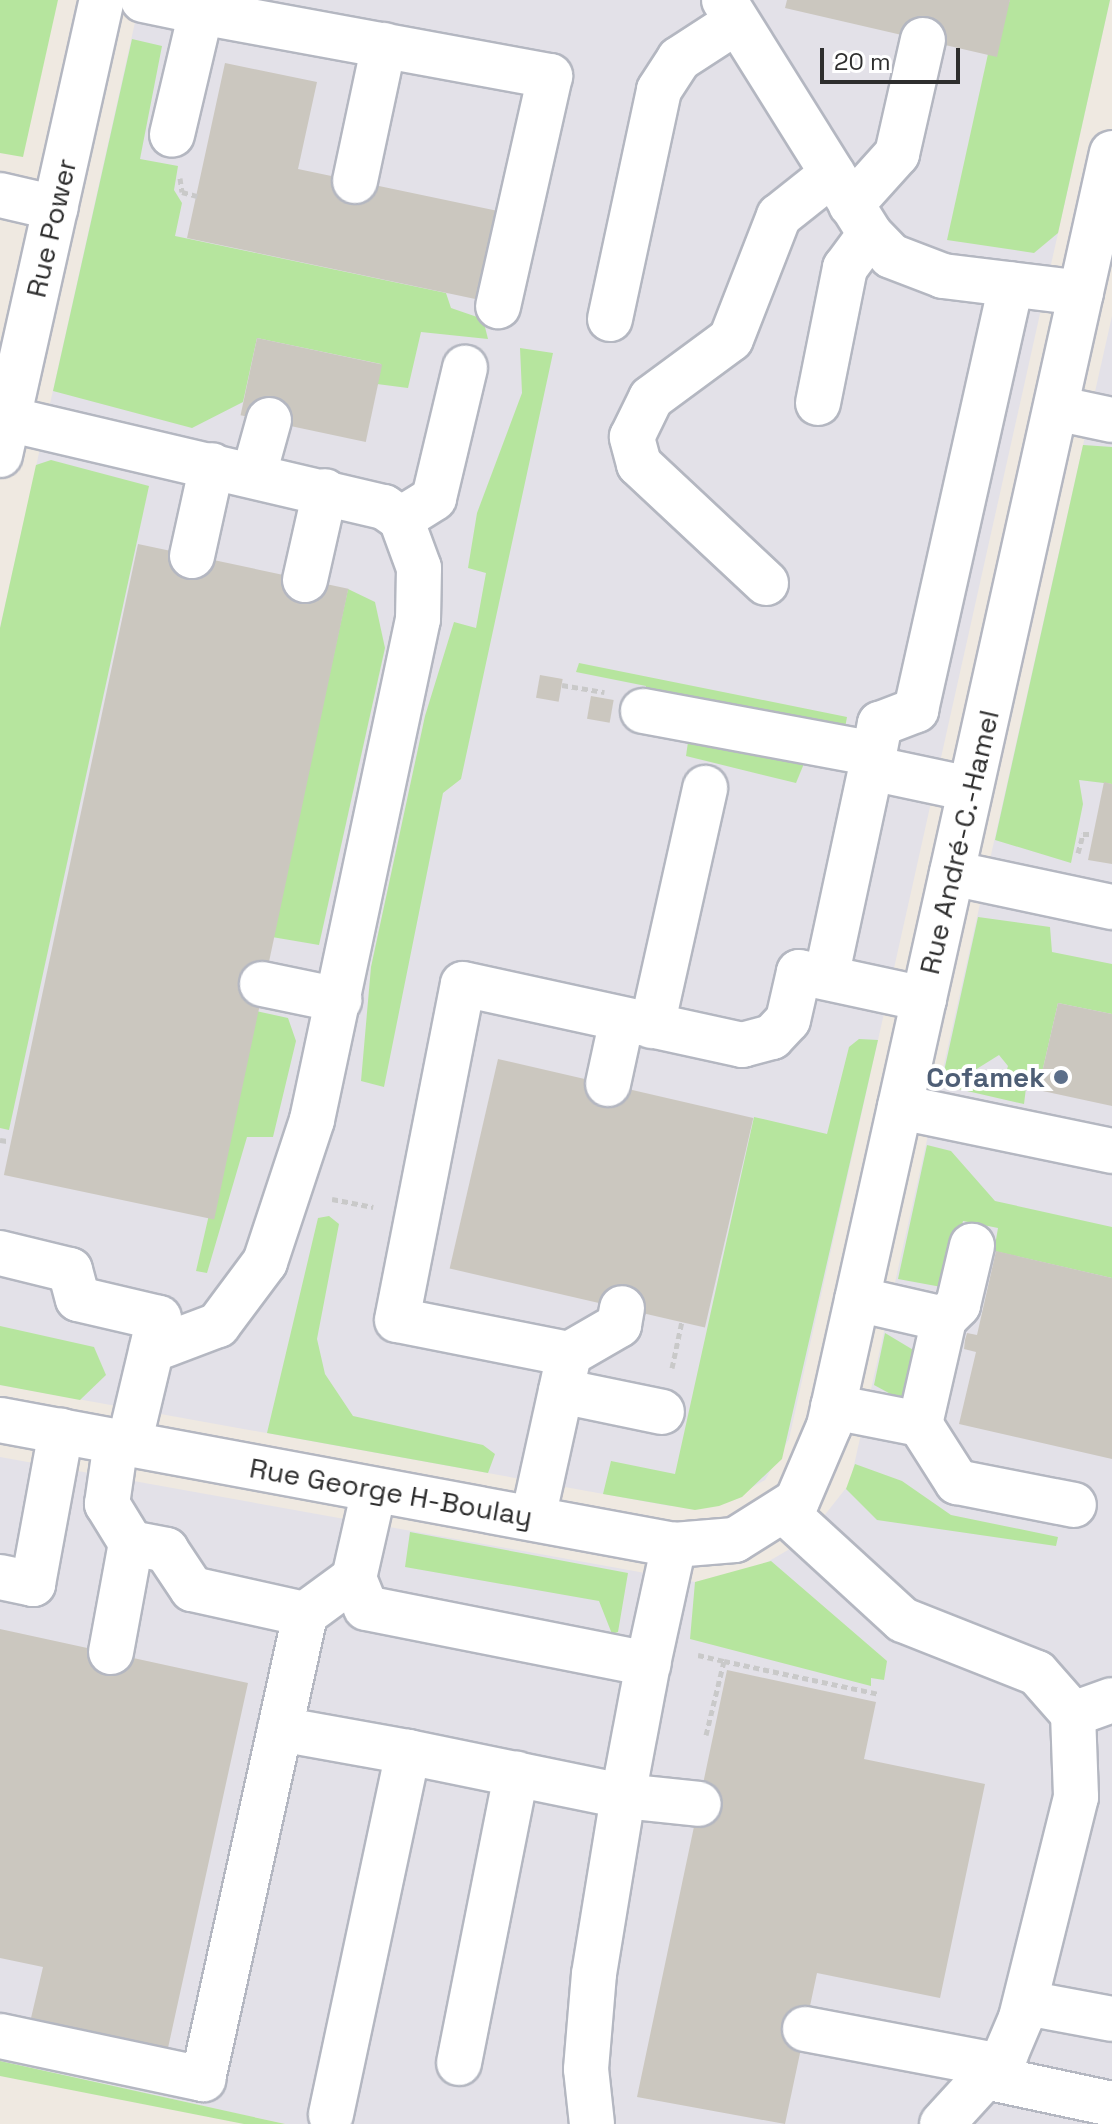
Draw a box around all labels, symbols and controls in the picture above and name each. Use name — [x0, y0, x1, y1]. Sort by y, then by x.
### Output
scale bar — [824, 32, 964, 82]
text: 20 m — [834, 46, 891, 77]
street label: Rue Power — [19, 155, 83, 301]
street label: Rue André-C.-Hamel — [912, 706, 1006, 978]
place label: Cofamek — [926, 1060, 1045, 1094]
marker: Cofamek — [1052, 1068, 1070, 1086]
street label: Rue George H-Boulay — [247, 1451, 535, 1533]

